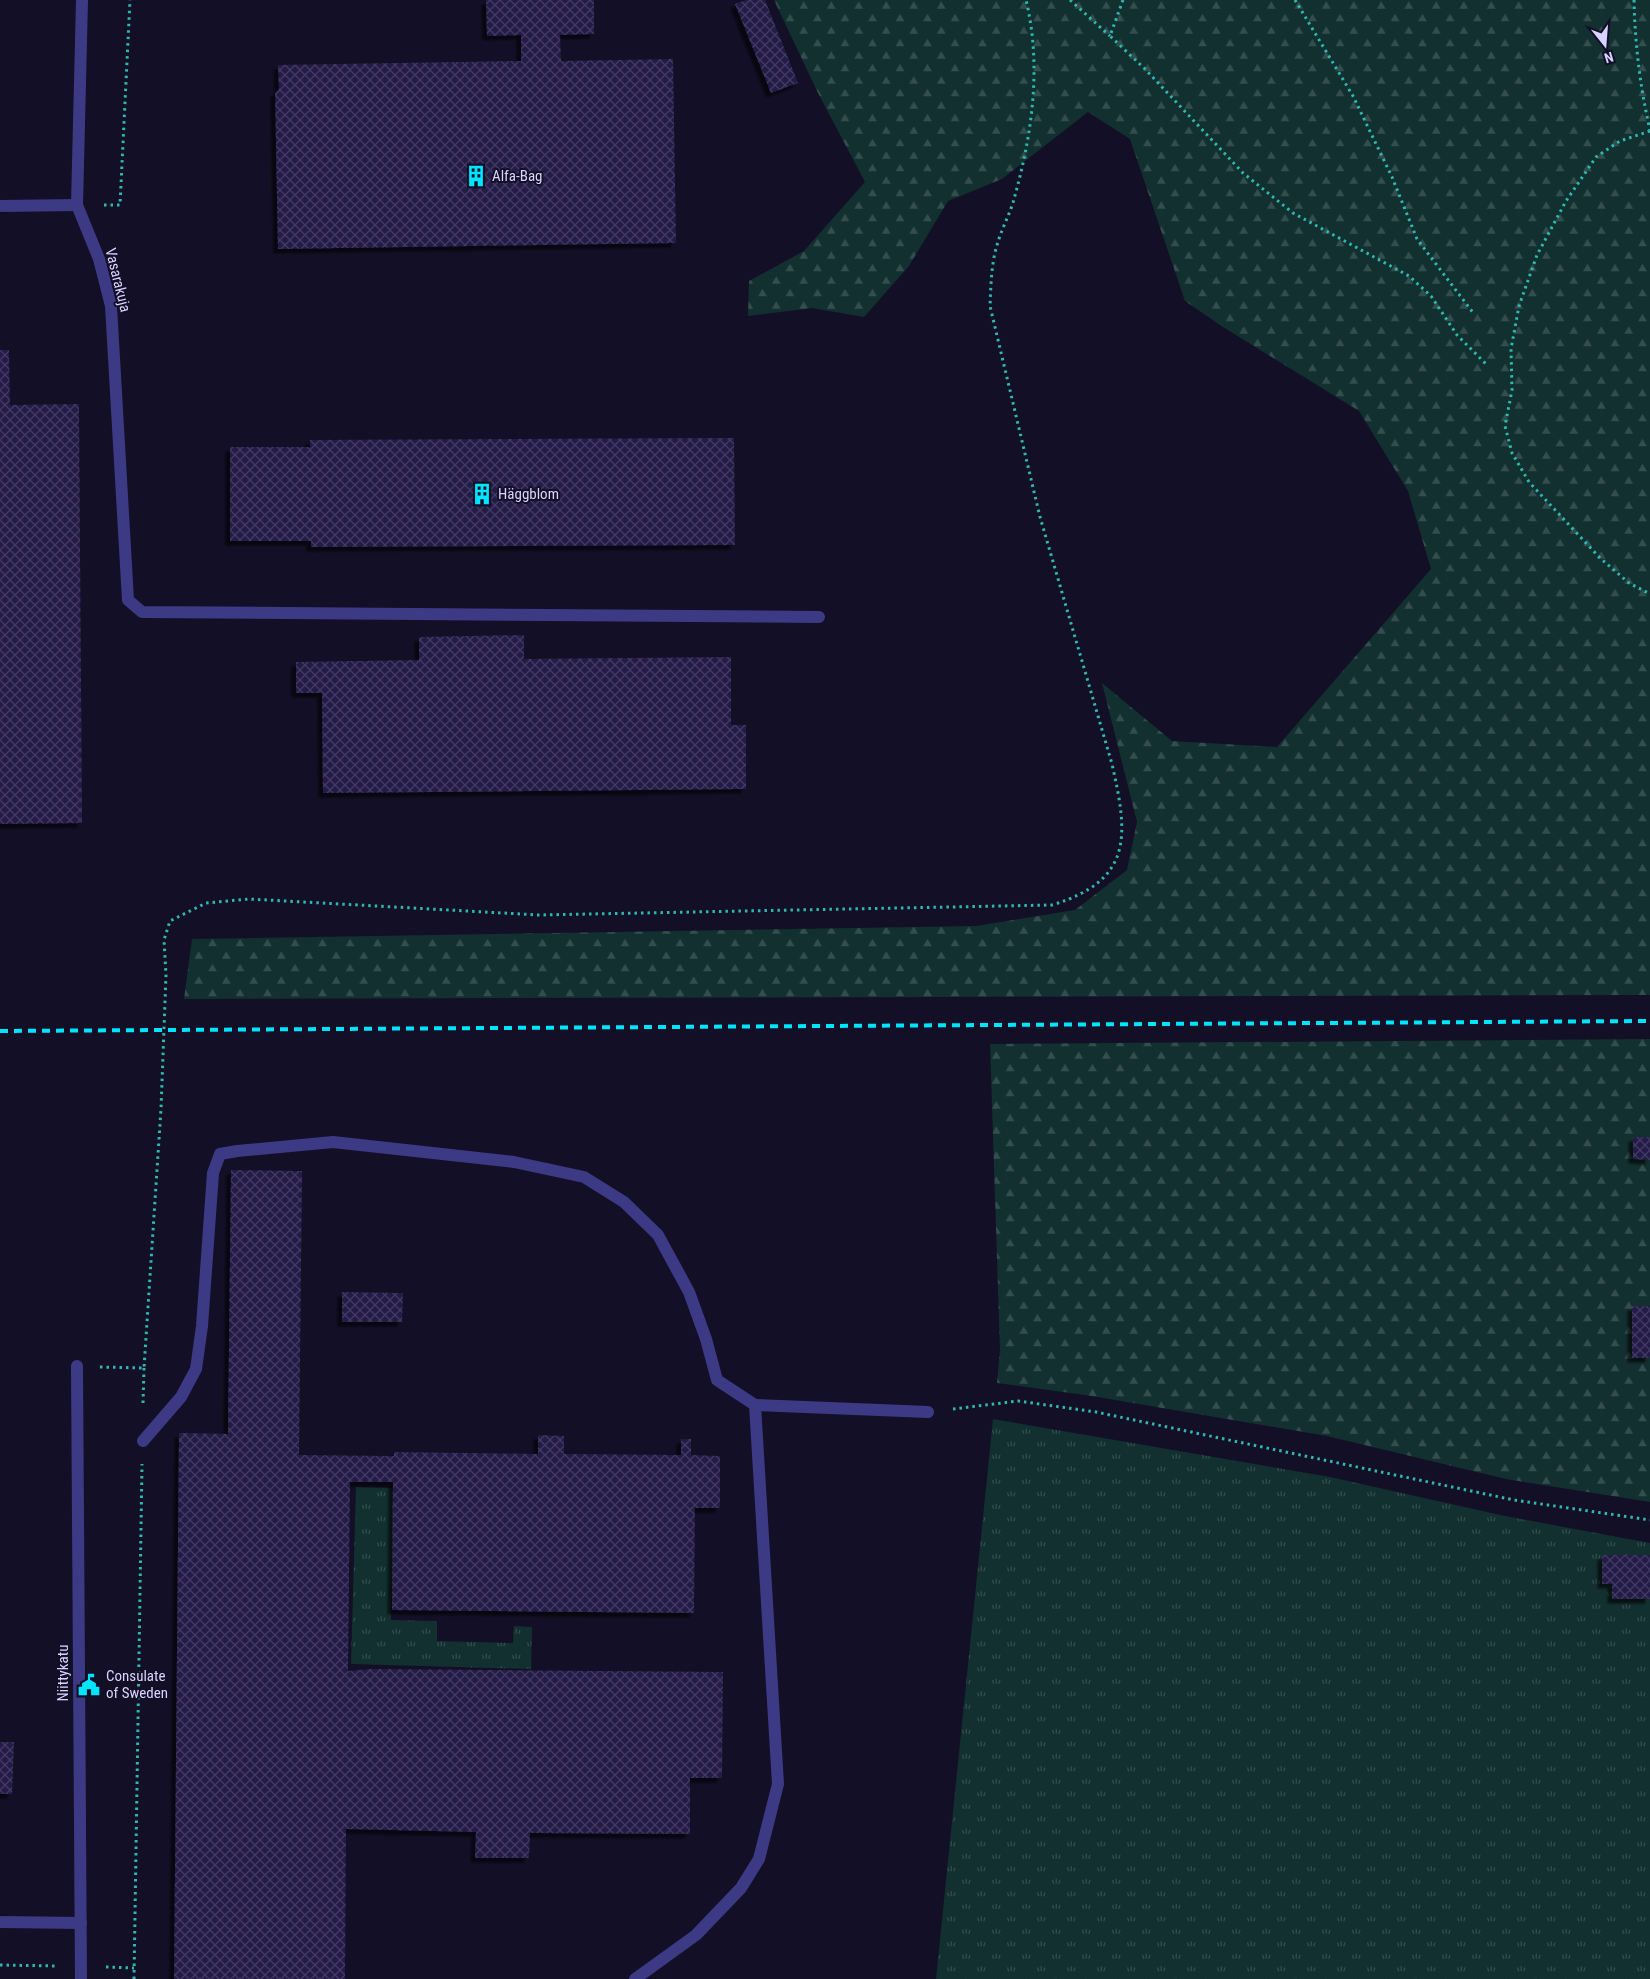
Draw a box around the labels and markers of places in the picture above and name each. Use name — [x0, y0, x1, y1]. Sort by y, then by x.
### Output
building icon: Alfa-Bag — [463, 163, 489, 189]
place label: Alfa-Bag — [492, 167, 543, 185]
building icon: Häggblom — [469, 481, 495, 507]
place label: Häggblom — [498, 485, 559, 503]
place label: Consulate of Sweden — [106, 1667, 168, 1702]
public building icon: Consulate of Sweden — [76, 1672, 102, 1698]

